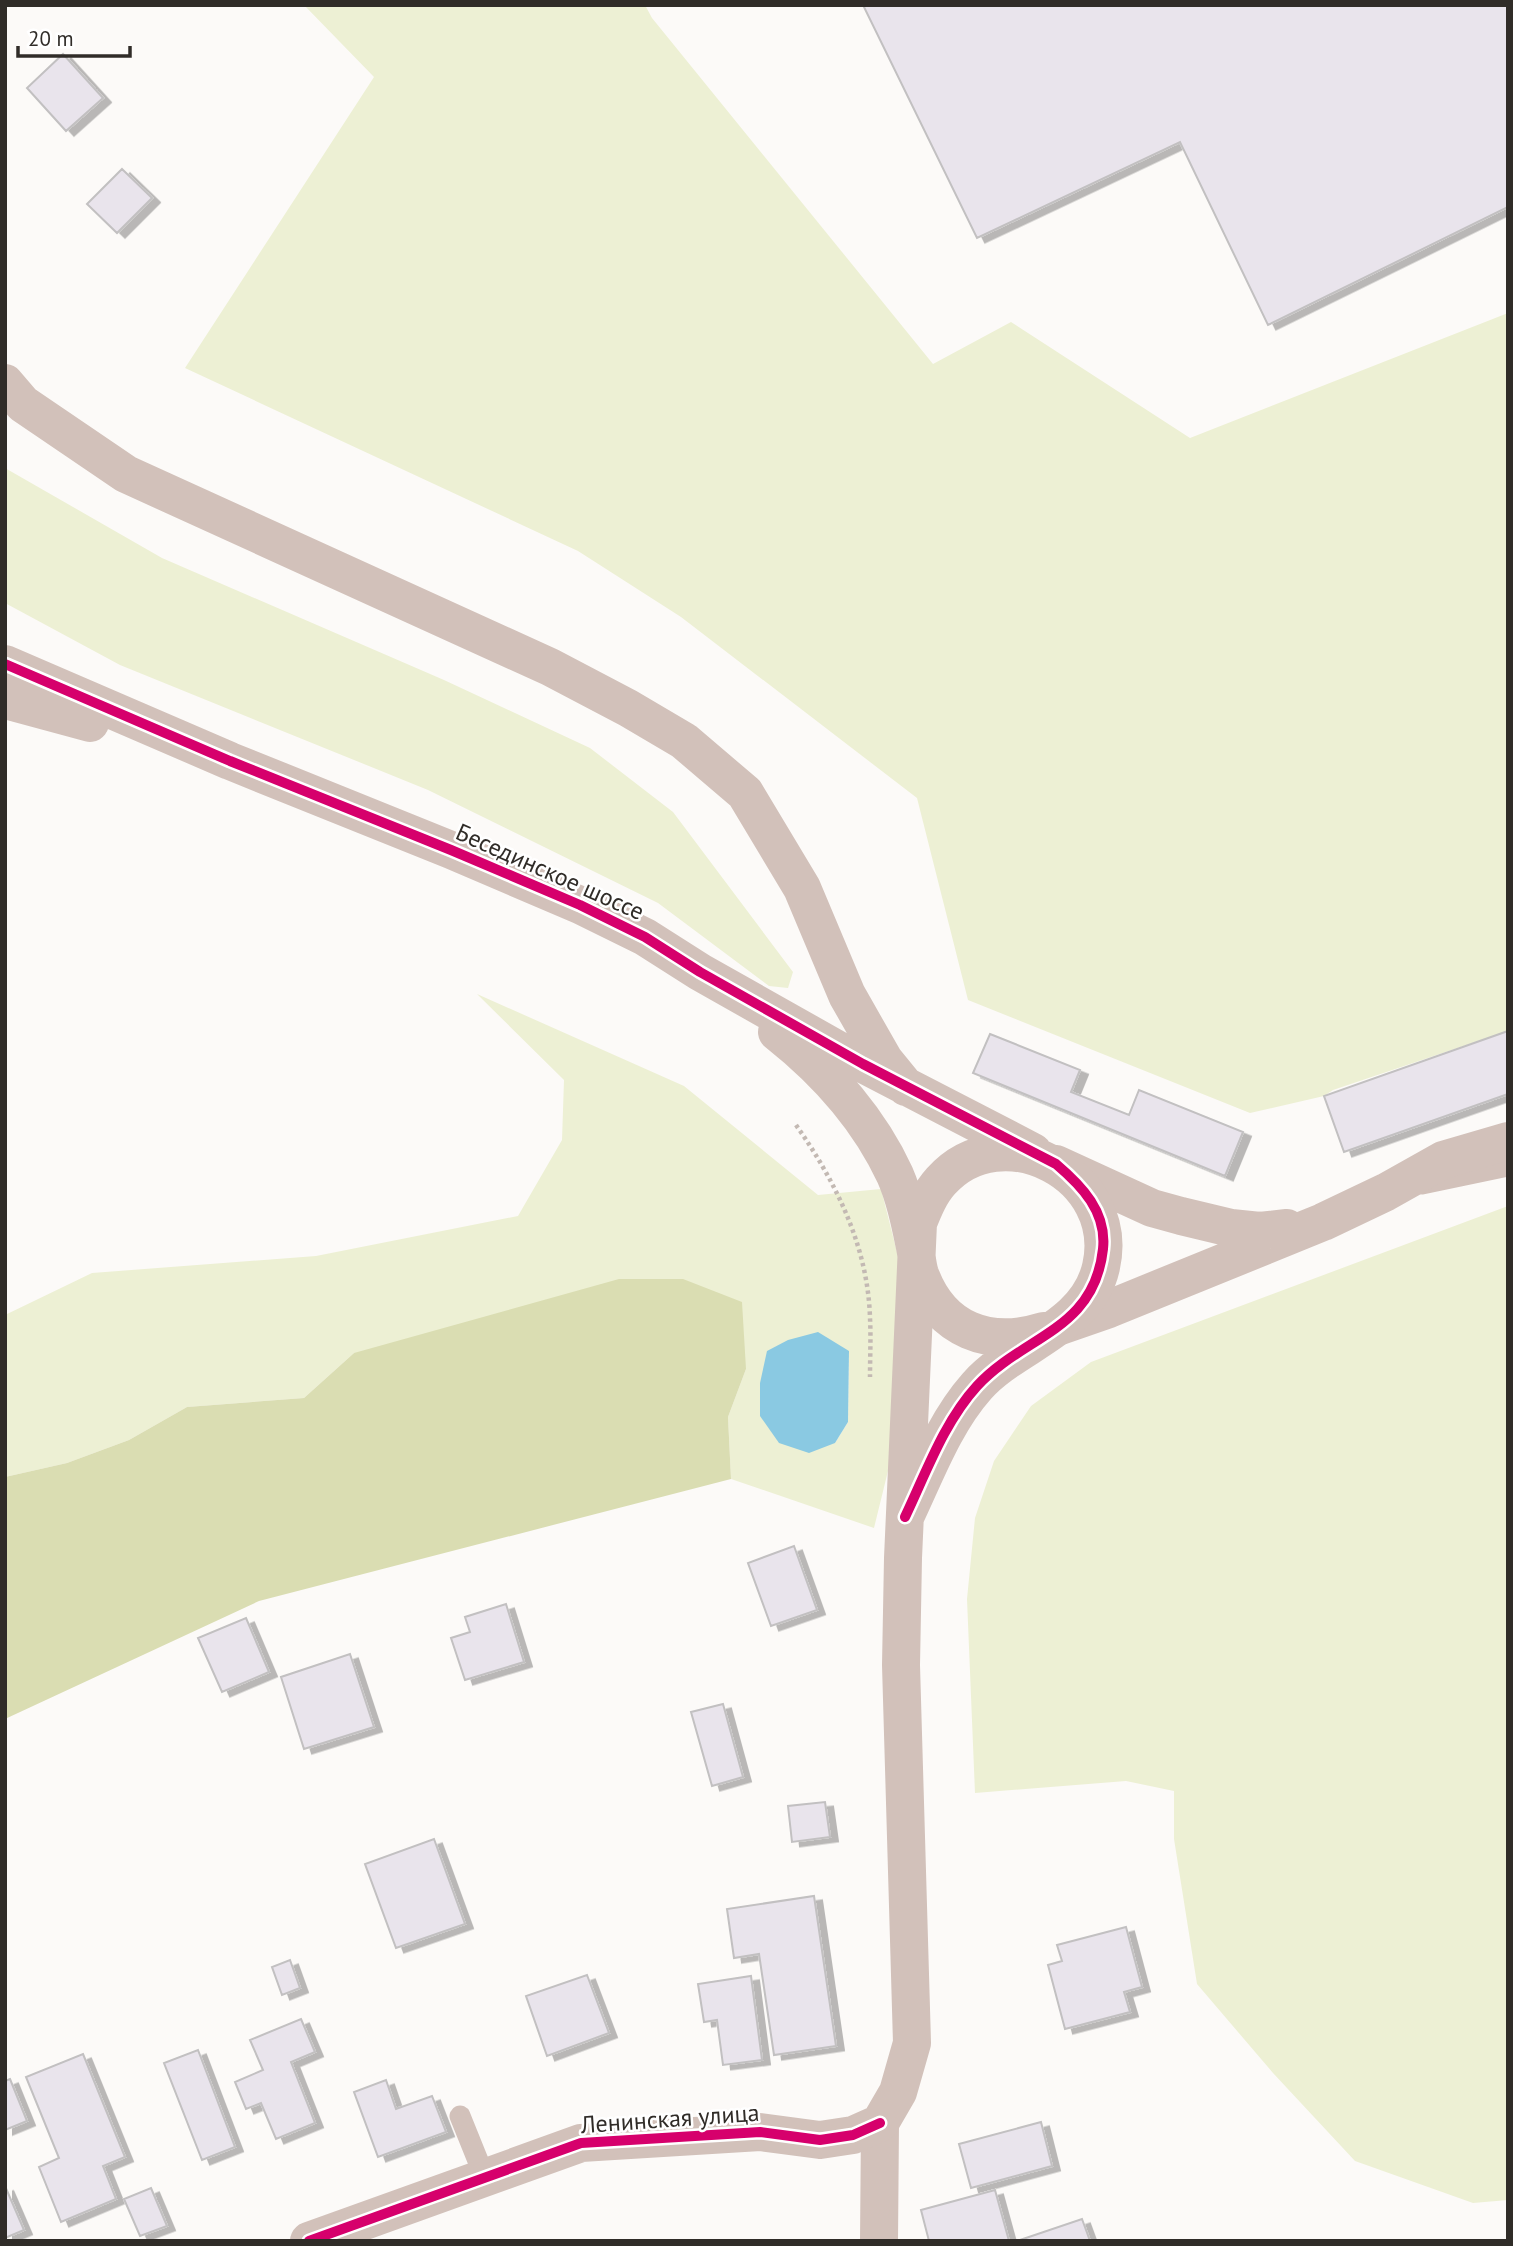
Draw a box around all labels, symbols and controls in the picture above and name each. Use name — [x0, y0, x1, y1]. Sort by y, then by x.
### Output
scale bar — [18, 14, 130, 58]
text: 20 m — [28, 25, 74, 52]
street label: Бесединское шоссе — [451, 816, 649, 927]
street label: Ленинская улица — [578, 2097, 760, 2140]

